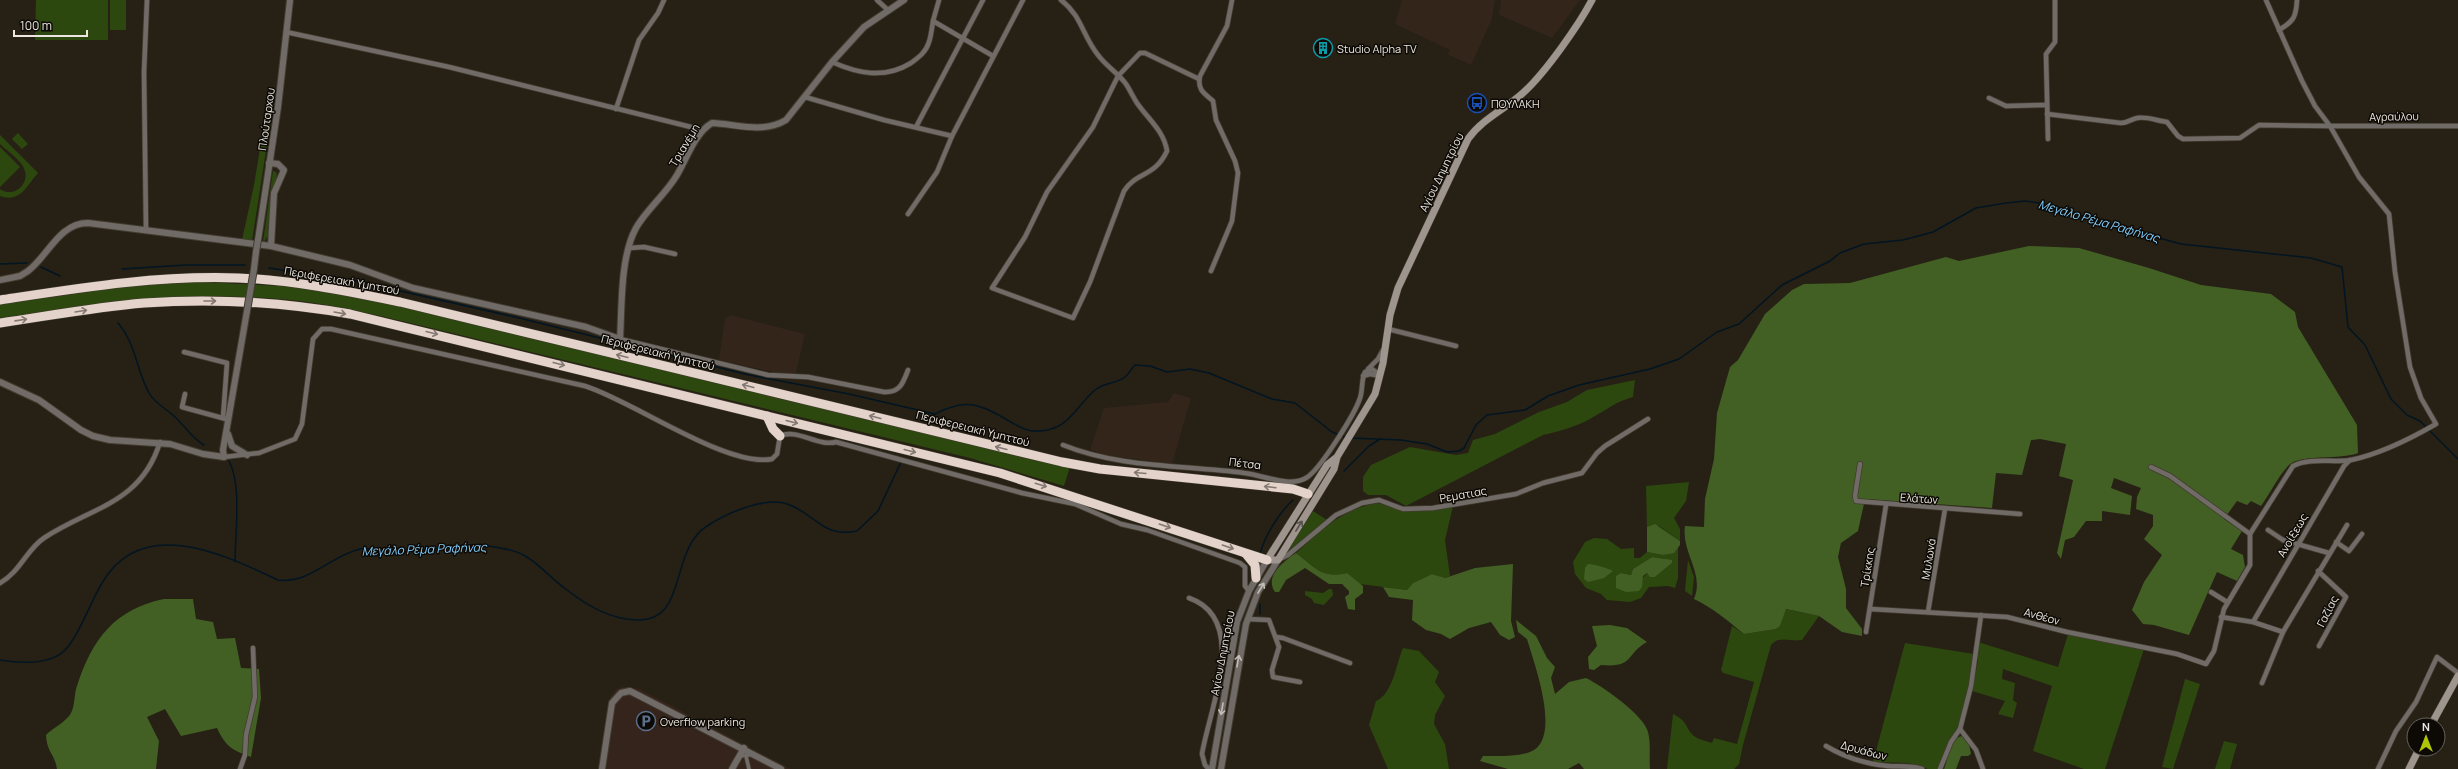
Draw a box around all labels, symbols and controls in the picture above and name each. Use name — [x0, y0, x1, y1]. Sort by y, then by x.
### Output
scale bar — [14, 12, 87, 38]
text: 100 m — [20, 17, 52, 34]
building icon: Studio Alpha TV — [1312, 37, 1334, 59]
place label: Studio Alpha TV — [1337, 41, 1417, 56]
street label: Πλούταρχου — [254, 87, 278, 151]
bus stop icon: ΠΟΥΛΑΚΗ — [1466, 92, 1488, 114]
place label: ΠΟΥΛΑΚΗ — [1491, 96, 1540, 111]
street label: Αγραύλου — [2369, 108, 2419, 124]
street label: Τριανέμη — [665, 121, 703, 169]
street label: Αγίου Δημητρίου — [1415, 130, 1467, 214]
water label: Μεγάλο Ρέμα Ραφήνας — [2037, 196, 2163, 247]
street label: Περιφερειακή Υμηττού — [283, 262, 401, 298]
one-way arrow — [203, 297, 216, 305]
one-way arrow — [74, 307, 87, 315]
one-way arrow — [333, 309, 346, 317]
one-way arrow — [14, 316, 27, 324]
one-way arrow — [426, 330, 439, 338]
street label: Περιφερειακή Υμηττού — [600, 331, 716, 373]
one-way arrow — [616, 352, 629, 359]
one-way arrow — [552, 361, 565, 368]
one-way arrow — [742, 382, 755, 390]
street label: Περιφερειακή Υμηττού — [915, 407, 1031, 449]
one-way arrow — [869, 413, 882, 420]
one-way arrow — [786, 418, 799, 426]
one-way arrow — [995, 443, 1008, 451]
one-way arrow — [903, 448, 916, 456]
street label: Πέτσα — [1228, 454, 1262, 472]
one-way arrow — [1134, 469, 1147, 476]
one-way arrow — [1035, 482, 1048, 489]
street label: Ρεματιας — [1438, 482, 1488, 506]
one-way arrow — [1263, 483, 1276, 491]
street label: Ελάτων — [1900, 489, 1939, 507]
street label: Ανοίξεως — [2273, 510, 2311, 560]
one-way arrow — [1294, 521, 1303, 532]
one-way arrow — [1158, 523, 1171, 530]
street label: Μυλωνά — [1917, 537, 1939, 581]
water label: Μεγάλο Ρέμα Ραφήνας — [361, 538, 488, 560]
one-way arrow — [1221, 544, 1233, 552]
street label: Τρίκκης — [1856, 546, 1878, 588]
one-way arrow — [1257, 582, 1265, 594]
street label: Γαζίας — [2313, 593, 2341, 629]
street label: Ανθέον — [2022, 604, 2062, 628]
street label: Αγίου Δημητρίου — [1206, 609, 1238, 697]
one-way arrow — [1235, 655, 1243, 668]
one-way arrow — [1218, 702, 1226, 715]
parking icon: Overflow parking — [635, 710, 657, 732]
place label: Overflow parking — [660, 714, 745, 729]
north arrow — [2406, 717, 2446, 757]
text: N — [2422, 719, 2430, 734]
street label: Δρυάδων — [1839, 737, 1889, 763]

